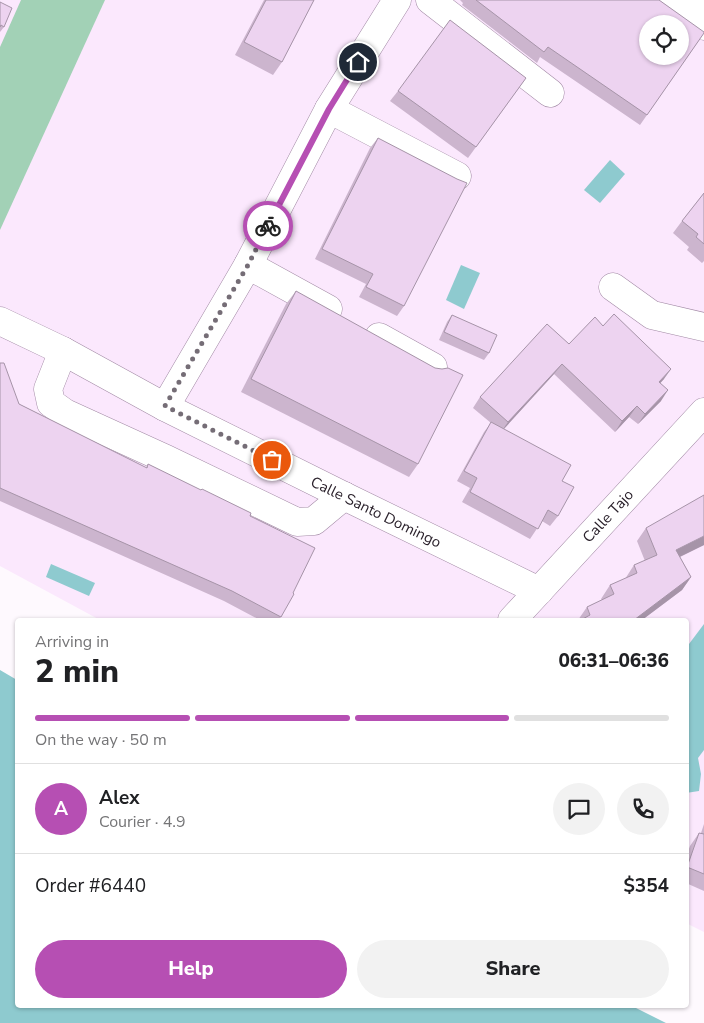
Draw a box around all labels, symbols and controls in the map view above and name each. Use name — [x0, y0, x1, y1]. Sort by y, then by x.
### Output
map controls — [639, 15, 689, 65]
button: locate — [639, 15, 689, 65]
pin — [337, 41, 379, 83]
icon: home — [344, 48, 372, 76]
courier — [243, 201, 293, 251]
icon: bike — [254, 212, 282, 240]
pin — [251, 439, 293, 481]
icon: bag — [258, 446, 286, 474]
street label: Calle Santo Domingo — [307, 472, 445, 552]
street label: Calle Tajo — [578, 485, 638, 547]
text: Arriving in — [35, 631, 109, 653]
text: 06:31–06:36 — [558, 648, 669, 674]
text: 2 min — [35, 650, 119, 693]
text: On the way · 50 m — [35, 729, 167, 751]
button: chat — [553, 783, 605, 835]
button: phone — [617, 783, 669, 835]
text: Alex — [99, 785, 140, 811]
text: A — [54, 796, 68, 822]
text: Courier · 4.9 — [99, 811, 185, 833]
text: Order #6440 — [35, 873, 146, 899]
text: $354 — [623, 873, 669, 899]
button: Help — [35, 940, 347, 998]
button: Share — [357, 940, 669, 998]

